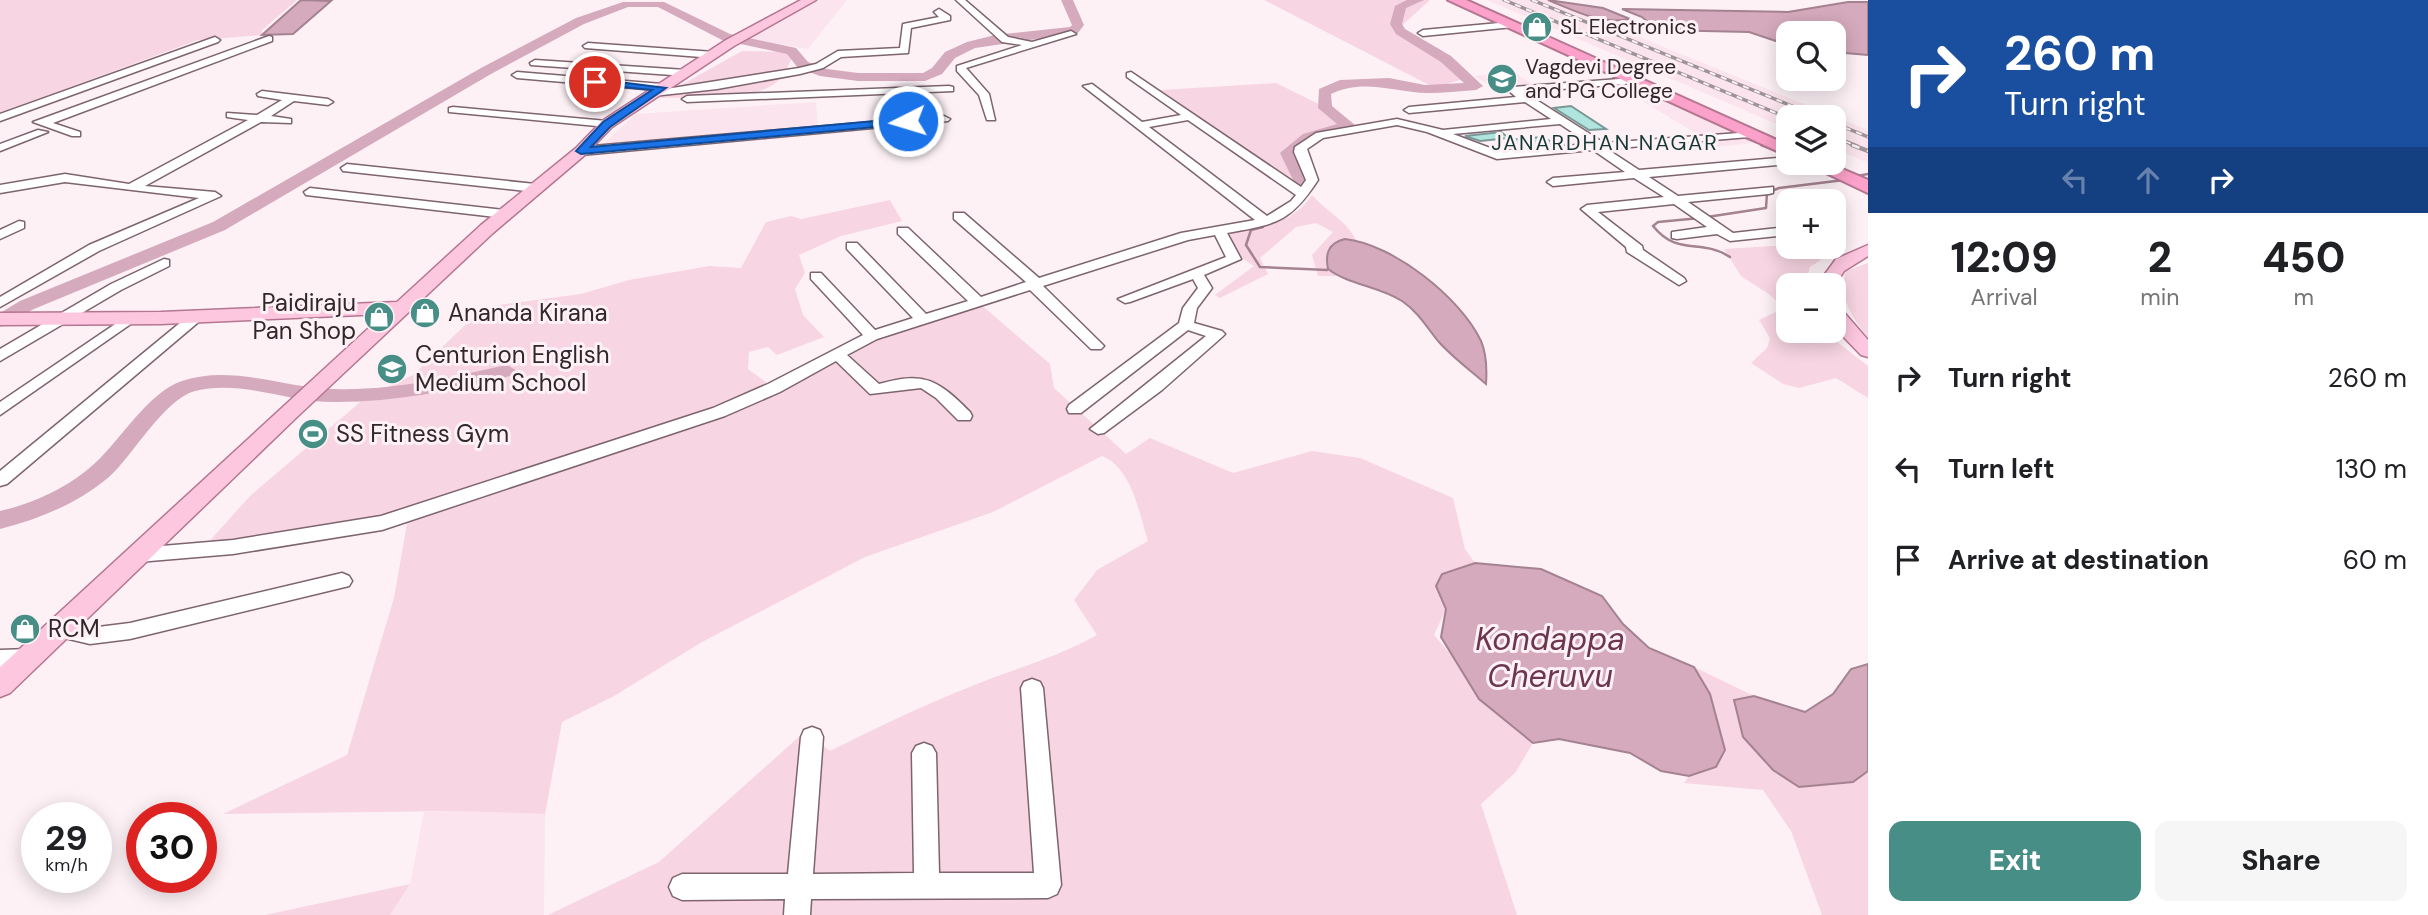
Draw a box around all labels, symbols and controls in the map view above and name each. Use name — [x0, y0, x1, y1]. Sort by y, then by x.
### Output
shop icon: SL Electronics — [1520, 10, 1554, 44]
place label: SL Electronics — [1560, 13, 1697, 41]
map controls — [1776, 21, 1846, 343]
button: search — [1776, 21, 1846, 91]
text: 260 m — [2004, 21, 2155, 85]
icon: right — [1889, 28, 1980, 119]
pin — [565, 52, 625, 112]
place label: Vagdevi Degree and PG College — [1525, 53, 1676, 105]
school or university icon: Vagdevi Degree and PG College — [1485, 62, 1519, 96]
icon: arrive — [576, 63, 614, 101]
text: Turn right — [2004, 83, 2146, 125]
position arrow — [871, 84, 945, 158]
button: layers — [1776, 105, 1846, 175]
district label: JANARDHAN NAGAR — [1491, 129, 1719, 157]
icon: left — [2056, 161, 2094, 199]
icon: ahead — [2129, 161, 2167, 199]
icon: right — [2202, 161, 2240, 199]
button: + — [1776, 189, 1846, 259]
text: 12:09 — [1951, 230, 2058, 285]
text: 2 — [2148, 230, 2172, 285]
text: 450 — [2262, 230, 2345, 285]
button: − — [1776, 273, 1846, 343]
text: Arrival — [1971, 282, 2038, 312]
text: min — [2140, 282, 2179, 312]
text: m — [2293, 282, 2314, 312]
place label: Paidiraju Pan Shop — [252, 287, 356, 346]
shop icon: Ananda Kirana — [408, 296, 442, 330]
place label: Ananda Kirana — [448, 297, 608, 328]
shop icon: Paidiraju Pan Shop — [362, 300, 396, 334]
place label: Centurion English Medium School — [415, 339, 610, 398]
school or university icon: Centurion English Medium School — [375, 352, 409, 386]
icon: right — [1889, 359, 1927, 397]
text: Turn right — [1948, 361, 2072, 395]
text: 260 m — [2328, 361, 2407, 395]
sports icon: SS Fitness Gym — [296, 417, 330, 451]
place label: SS Fitness Gym — [336, 418, 509, 449]
icon: left — [1889, 450, 1927, 488]
text: Turn left — [1948, 452, 2055, 486]
text: 130 m — [2336, 452, 2407, 486]
icon: arrive — [1889, 541, 1927, 579]
text: Arrive at destination — [1948, 543, 2209, 577]
text: 60 m — [2343, 543, 2407, 577]
shop icon: RCM — [8, 612, 42, 646]
place label: RCM — [48, 613, 100, 644]
water label: Kondappa Cheruvu — [1475, 618, 1625, 697]
speed limit sign: 30 — [126, 802, 217, 893]
text: 29 — [45, 815, 88, 861]
button: Exit — [1889, 821, 2141, 901]
button: Share — [2155, 821, 2407, 901]
text: km/h — [45, 853, 88, 877]

